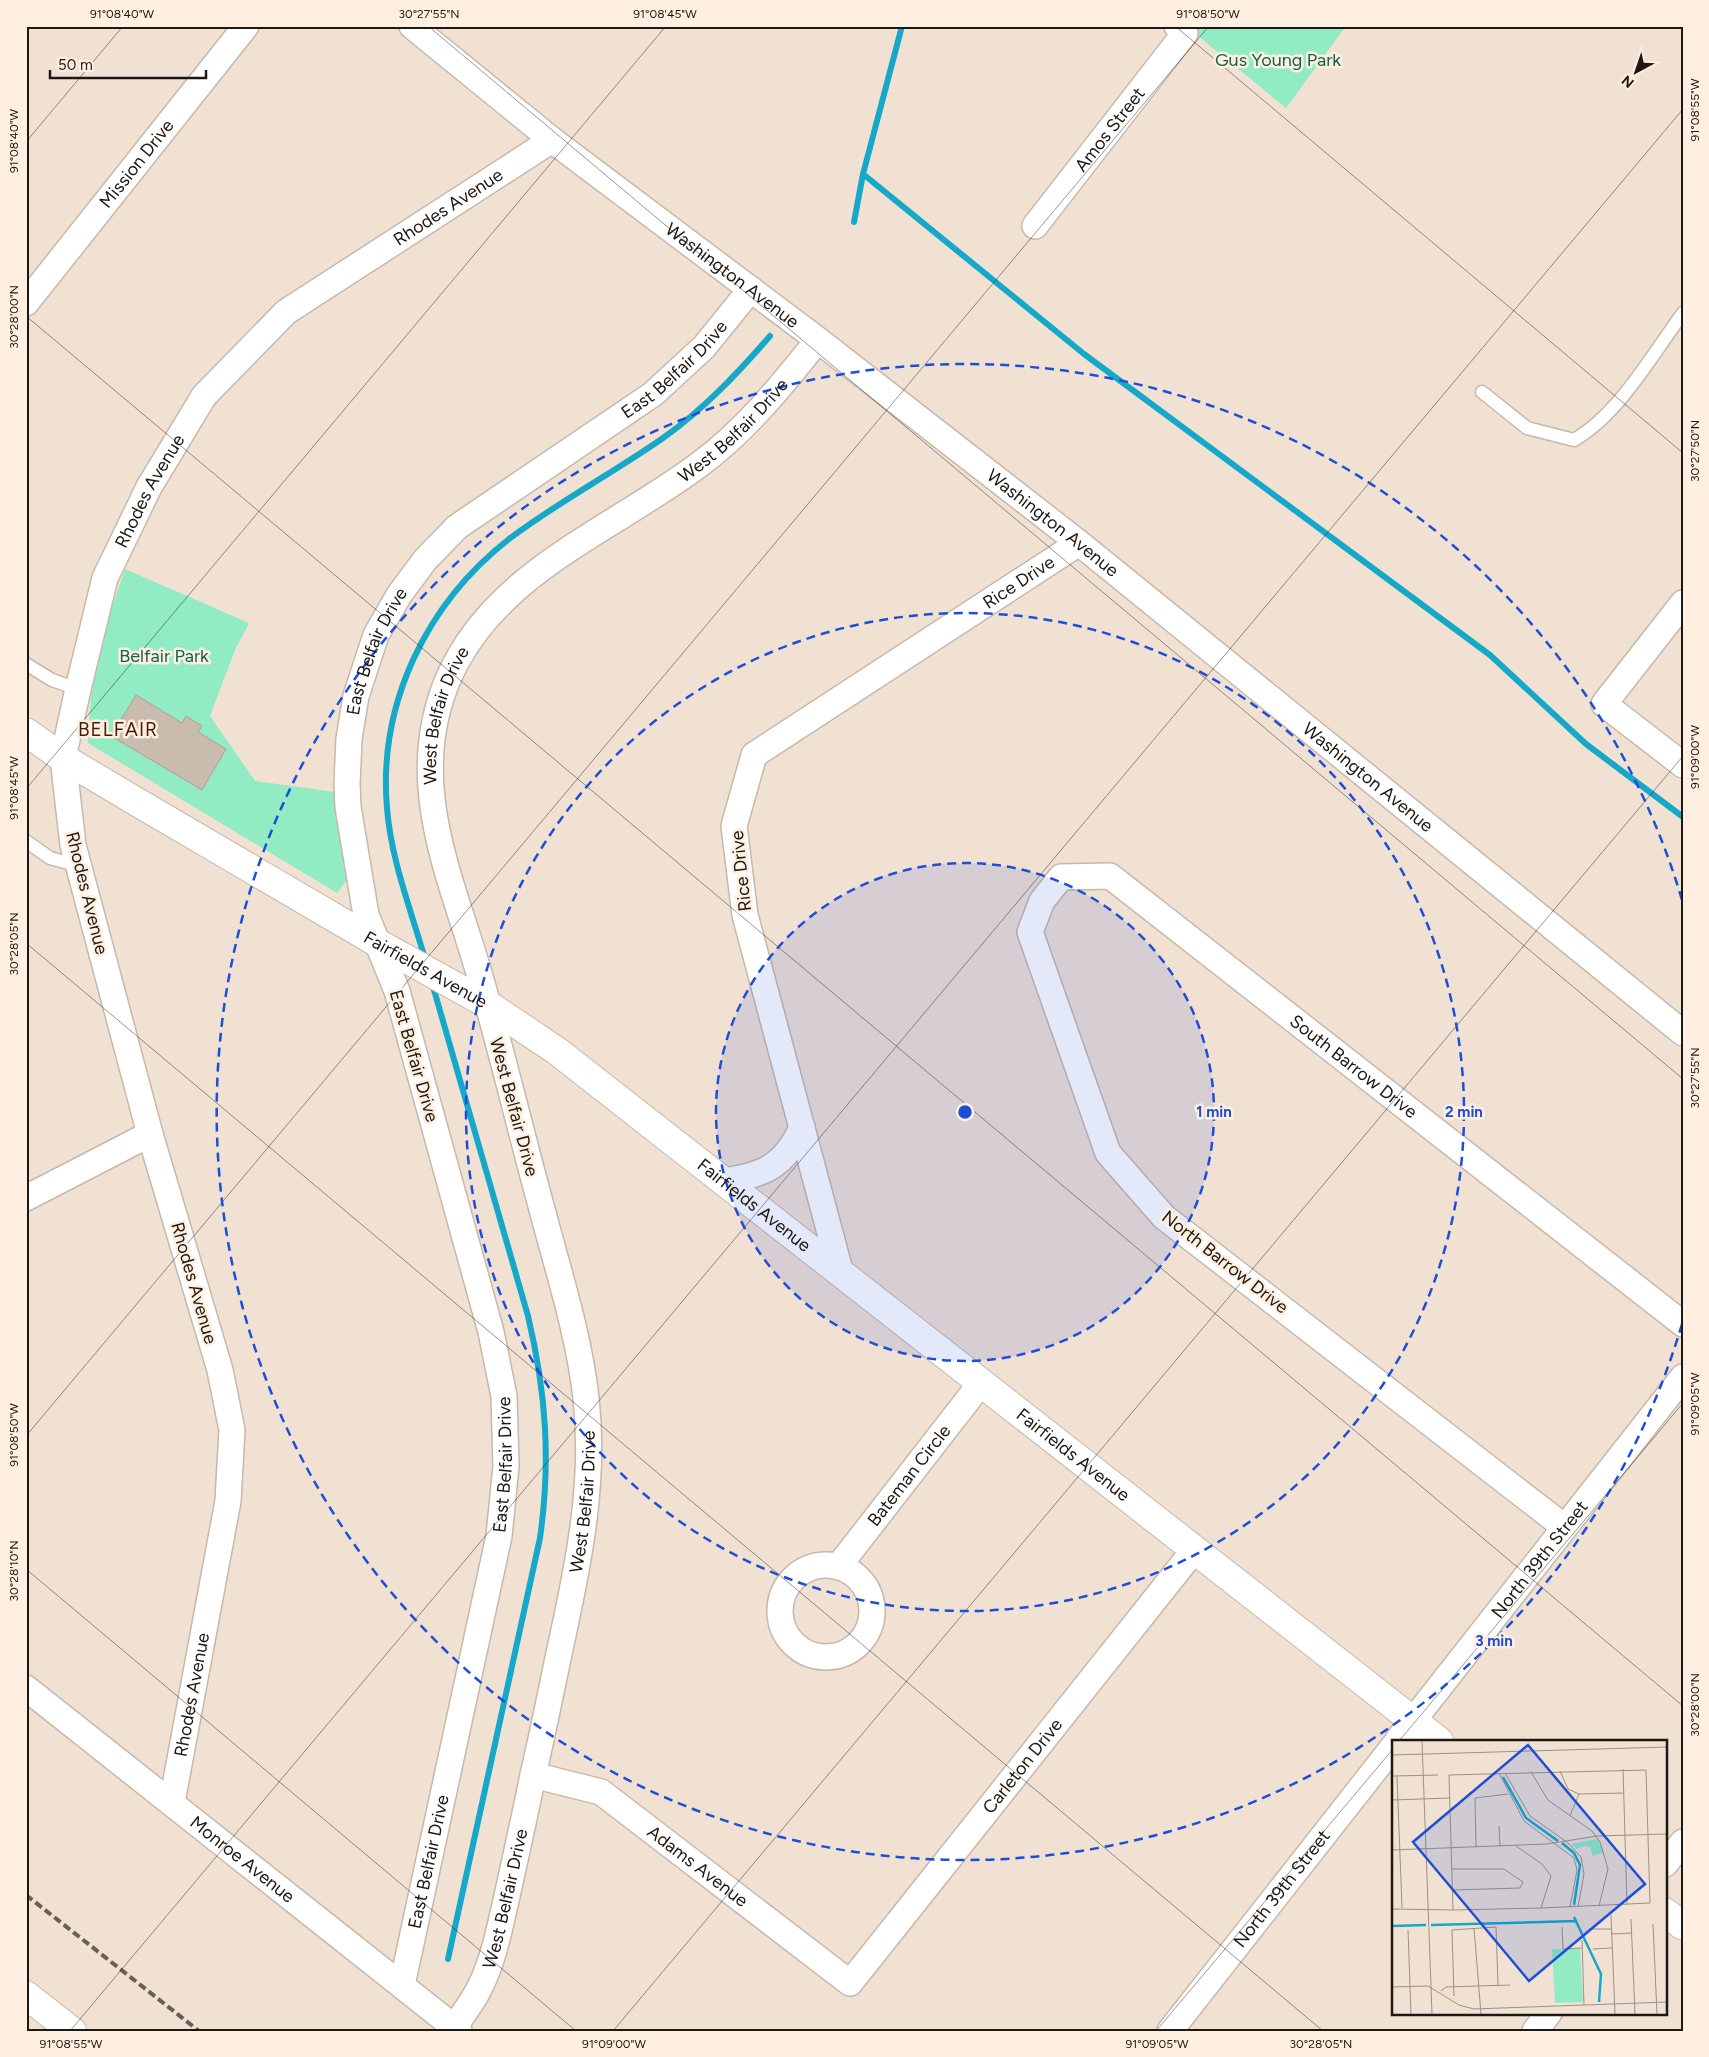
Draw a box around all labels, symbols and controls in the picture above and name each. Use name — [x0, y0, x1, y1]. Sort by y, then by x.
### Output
text: 91°08'40"W — [90, 7, 155, 21]
text: 30°27'55"N — [398, 7, 460, 21]
text: 91°08'45"W — [633, 7, 697, 21]
text: 91°08'50"W — [1176, 7, 1240, 21]
scale bar — [50, 48, 206, 80]
north arrow — [1612, 48, 1662, 98]
park label: Gus Young Park — [1215, 49, 1341, 71]
text: 50 m — [58, 56, 93, 74]
text: N — [1618, 72, 1638, 92]
text: 91°08'55"W — [1688, 78, 1702, 141]
street label: Amos Street — [1070, 83, 1150, 176]
text: 91°08'40"W — [7, 108, 21, 173]
street label: Mission Drive — [95, 115, 179, 212]
street label: Rhodes Avenue — [389, 164, 507, 251]
street label: Washington Avenue — [661, 218, 804, 333]
text: 30°28'00"N — [7, 285, 21, 349]
street label: East Belfair Drive — [617, 316, 732, 423]
street label: West Belfair Drive — [674, 374, 793, 487]
text: 30°27'50"N — [1688, 420, 1702, 482]
street label: Rhodes Avenue — [110, 430, 189, 551]
street label: Washington Avenue — [982, 464, 1123, 582]
street label: Rice Drive — [979, 551, 1059, 614]
street label: East Belfair Drive — [342, 583, 412, 717]
street label: West Belfair Drive — [419, 642, 474, 785]
park label: Belfair Park — [119, 645, 209, 667]
district label: BELFAIR — [78, 718, 158, 741]
street label: Washington Avenue — [1298, 718, 1438, 837]
text: 91°09'00"W — [1688, 725, 1702, 789]
text: 91°08'45"W — [7, 756, 21, 820]
street label: Rhodes Avenue — [61, 829, 113, 957]
street label: Rice Drive — [726, 829, 756, 912]
text: 30°28'05"N — [7, 913, 21, 975]
street label: Fairfields Avenue — [360, 926, 491, 1013]
street label: East Belfair Drive — [385, 987, 443, 1125]
street label: South Barrow Drive — [1285, 1010, 1422, 1123]
street label: West Belfair Drive — [485, 1035, 543, 1179]
text: 30°27'55"N — [1688, 1047, 1702, 1109]
centre of rings — [956, 1103, 974, 1121]
text: 1 min — [1196, 1103, 1232, 1121]
text: 2 min — [1445, 1103, 1483, 1121]
street label: Fairfields Avenue — [693, 1154, 815, 1257]
street label: North Barrow Drive — [1157, 1206, 1293, 1318]
street label: Rhodes Avenue — [166, 1219, 222, 1347]
text: 91°09'05"W — [1688, 1372, 1702, 1436]
street label: East Belfair Drive — [488, 1396, 517, 1534]
text: 91°08'50"W — [7, 1403, 21, 1467]
street label: Fairfields Avenue — [1012, 1404, 1134, 1506]
street label: Bateman Circle — [863, 1420, 956, 1531]
street label: West Belfair Drive — [565, 1430, 600, 1575]
street label: North 39th Street — [1487, 1496, 1593, 1623]
text: 30°28'10"N — [7, 1541, 21, 1601]
street label: Rhodes Avenue — [170, 1631, 214, 1759]
text: 3 min — [1475, 1632, 1513, 1650]
text: 30°28'00"N — [1688, 1673, 1702, 1737]
street label: Carleton Drive — [978, 1714, 1067, 1818]
inset map — [1392, 1740, 1666, 2014]
street label: East Belfair Drive — [403, 1793, 454, 1931]
street label: Monroe Avenue — [186, 1811, 299, 1908]
street label: Adams Avenue — [643, 1821, 753, 1912]
street label: North 39th Street — [1229, 1825, 1335, 1952]
street label: West Belfair Drive — [478, 1826, 532, 1971]
text: 91°08'55"W — [40, 2037, 103, 2051]
text: 91°09'00"W — [582, 2037, 646, 2051]
text: 91°09'05"W — [1125, 2037, 1189, 2051]
text: 30°28'05"N — [1290, 2037, 1352, 2051]

